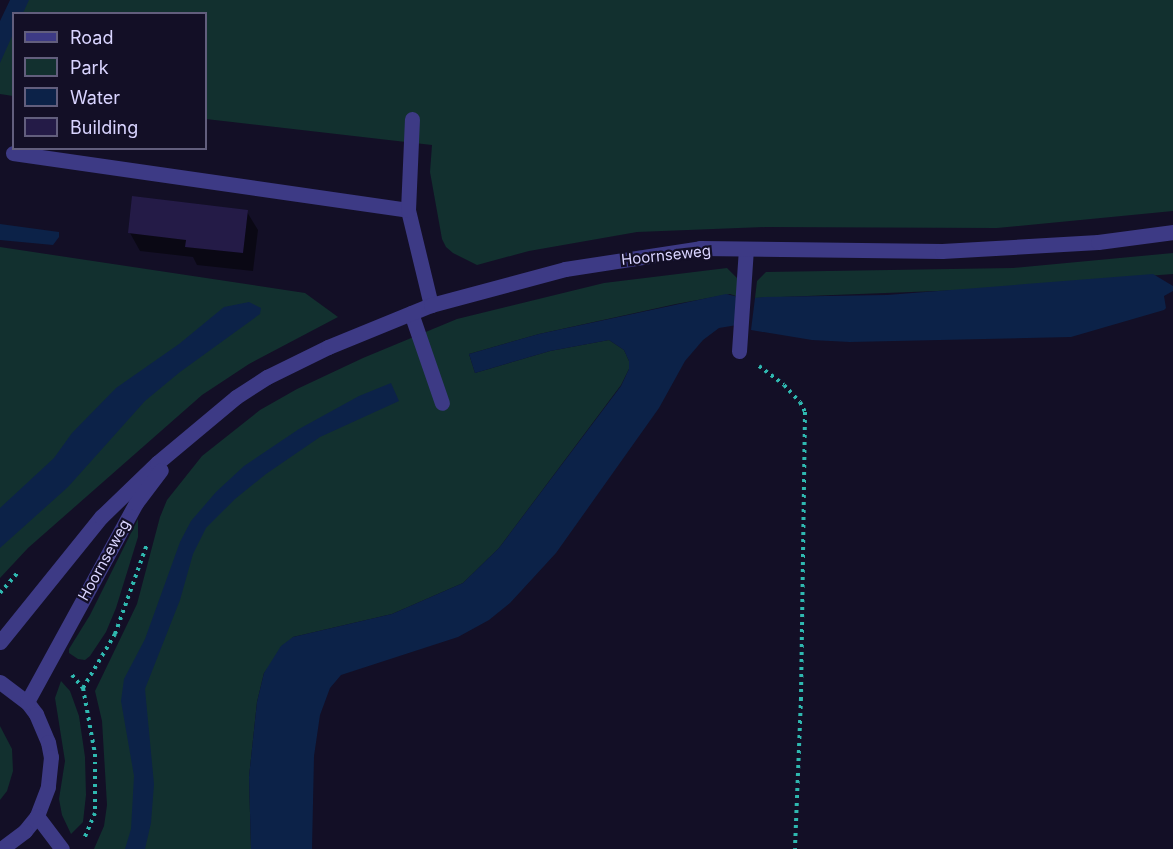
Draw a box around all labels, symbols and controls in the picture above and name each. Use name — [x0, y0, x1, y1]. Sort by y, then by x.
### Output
legend — [12, 12, 207, 150]
text: Road — [70, 27, 113, 48]
text: Park — [70, 57, 109, 78]
text: Water — [70, 87, 120, 108]
text: Building — [70, 117, 138, 138]
street label: Hoornseweg — [620, 241, 712, 269]
street label: Hoornseweg — [74, 516, 134, 604]

